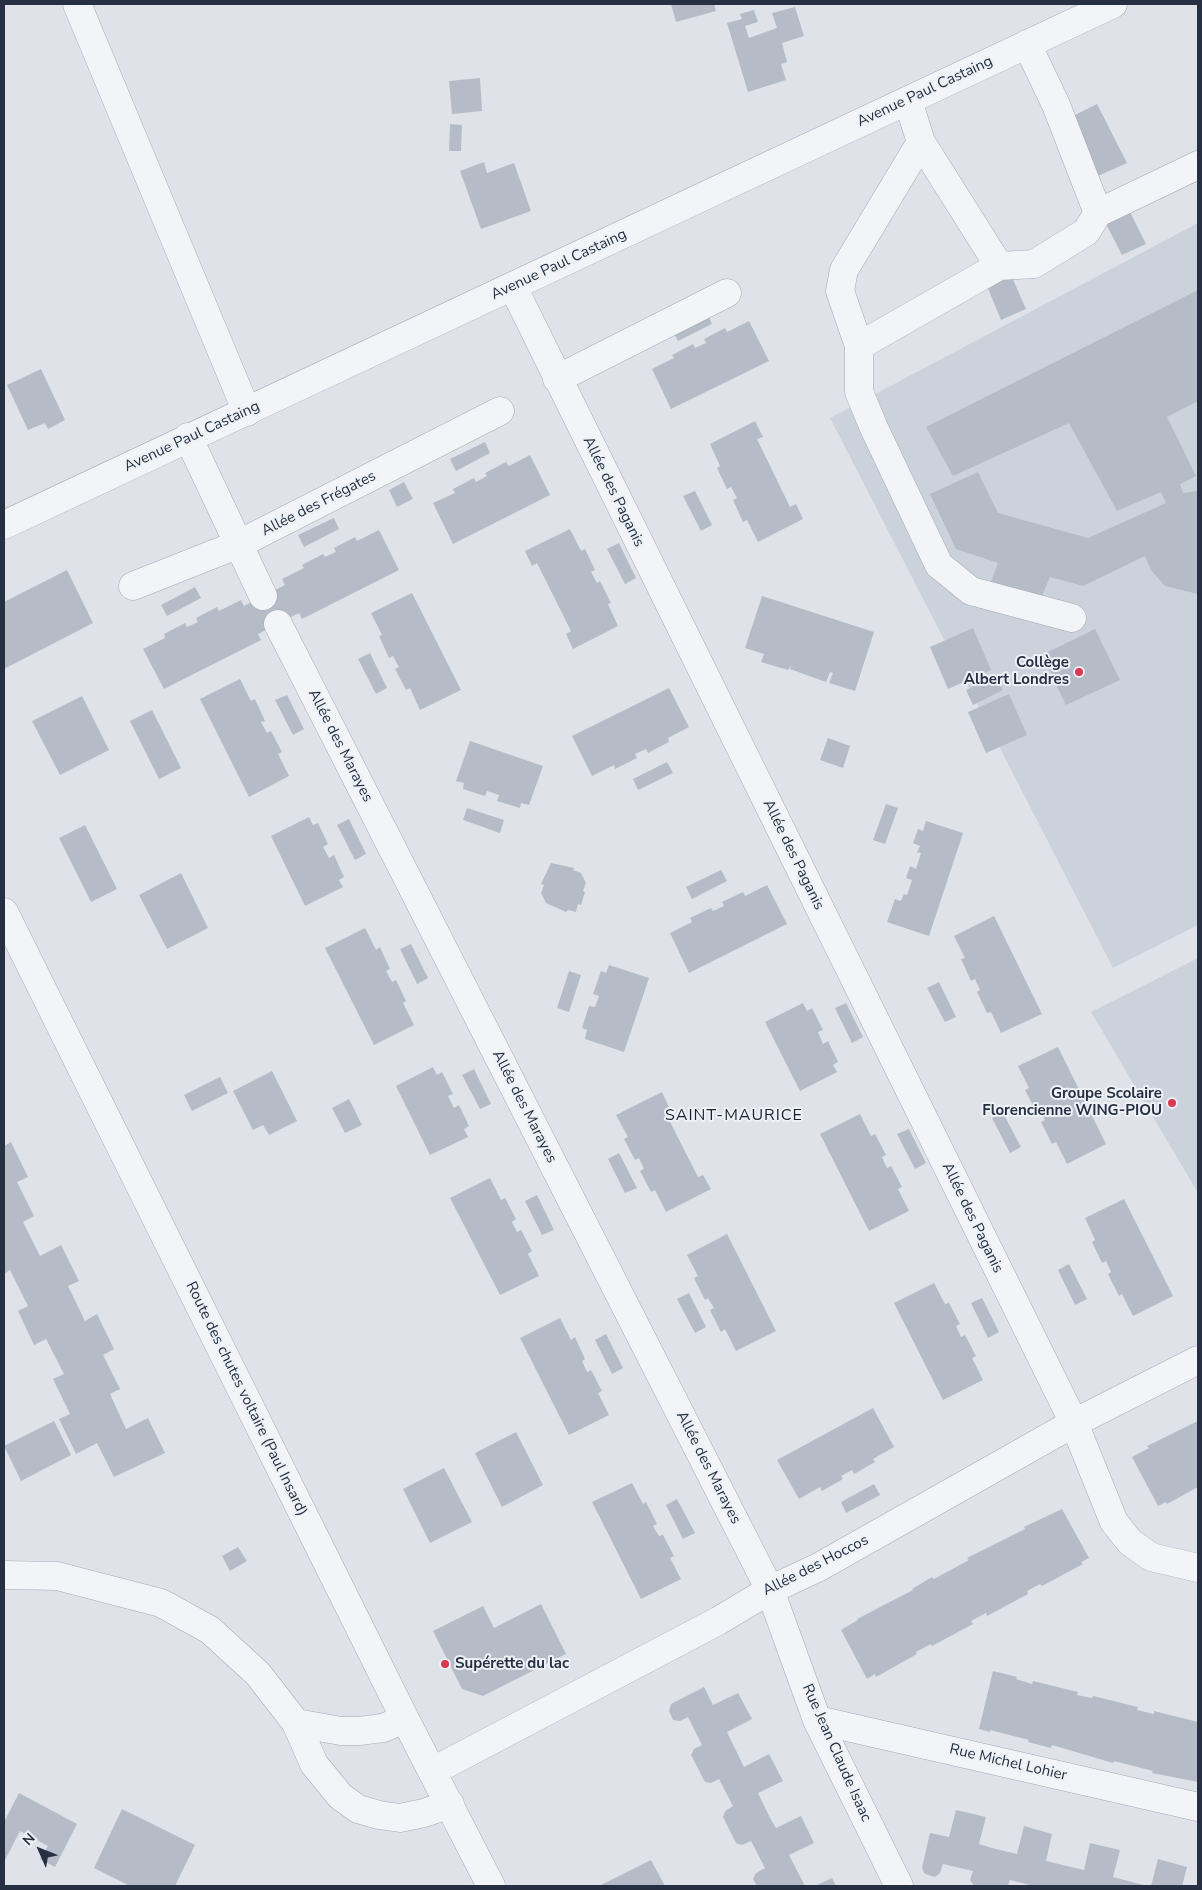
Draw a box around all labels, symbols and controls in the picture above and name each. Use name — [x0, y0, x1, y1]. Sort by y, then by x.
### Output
street label: Avenue Paul Castaing — [854, 53, 996, 131]
street label: Avenue Paul Castaing — [488, 226, 630, 304]
street label: Avenue Paul Castaing — [121, 398, 263, 476]
street label: Allée des Paganis — [579, 434, 647, 550]
street label: Allée des Frégates — [259, 467, 379, 541]
place label: Collège Albert Londres — [964, 654, 1069, 689]
marker: Collège Albert Londres — [1073, 666, 1085, 678]
street label: Allée des Marayes — [304, 687, 376, 805]
street label: Allée des Paganis — [759, 797, 827, 913]
street label: Allée des Marayes — [488, 1048, 560, 1166]
place label: Groupe Scolaire Florencienne WING-PIOU — [982, 1085, 1162, 1120]
marker: Groupe Scolaire Florencienne WING-PIOU — [1166, 1097, 1178, 1109]
district label: SAINT-MAURICE — [663, 1106, 805, 1126]
street label: Allée des Paganis — [938, 1160, 1006, 1276]
street label: Route des chutes voltaire (Paul Insard) — [181, 1279, 311, 1519]
street label: Allée des Marayes — [672, 1409, 744, 1527]
street label: Allée des Hoccos — [760, 1532, 872, 1600]
place label: Supérette du lac — [455, 1655, 569, 1673]
marker: Supérette du lac — [439, 1658, 451, 1670]
street label: Rue Jean Claude Isaac — [798, 1681, 874, 1825]
street label: Rue Michel Lohier — [947, 1741, 1069, 1785]
north arrow — [15, 1825, 65, 1875]
text: N — [18, 1829, 39, 1850]

